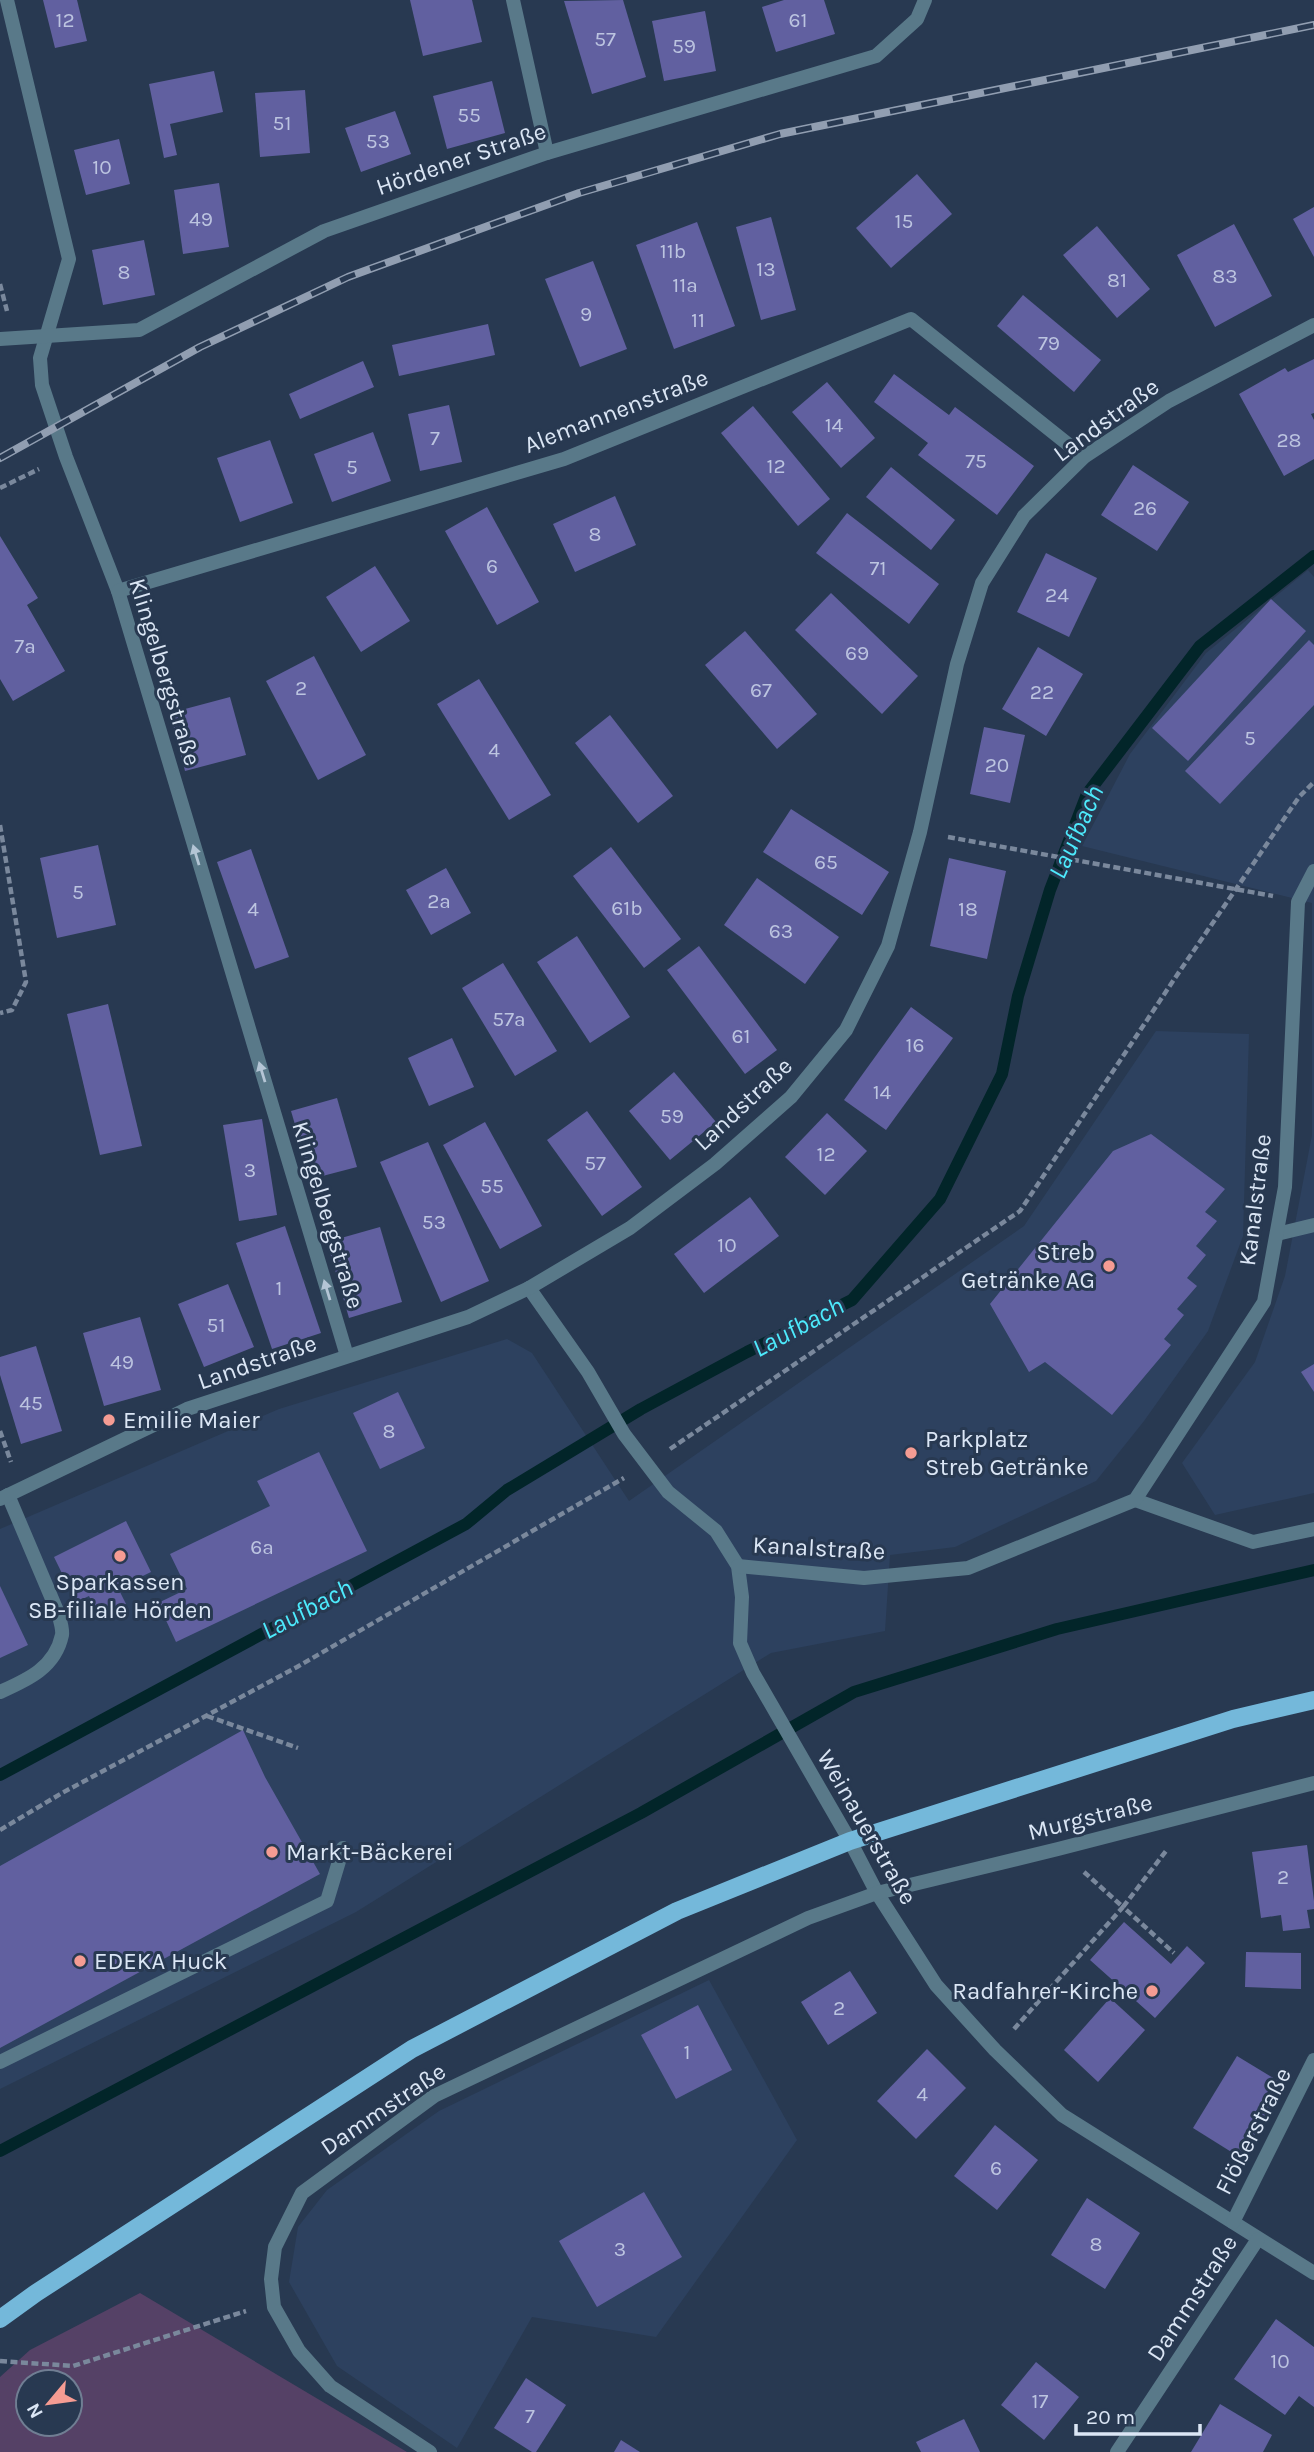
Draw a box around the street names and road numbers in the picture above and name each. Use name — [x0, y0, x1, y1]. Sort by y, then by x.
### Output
street label: Hördener Straße — [372, 117, 550, 201]
street label: Alemannenstraße — [520, 363, 712, 459]
street label: Landstraße — [1048, 372, 1164, 468]
street label: Klingelbergstraße — [123, 575, 207, 769]
street label: Landstraße — [688, 1052, 798, 1156]
street label: Klingelbergstraße — [286, 1118, 370, 1312]
street label: Kanalstraße — [1233, 1132, 1277, 1268]
street label: Landstraße — [194, 1329, 320, 1395]
street label: Kanalstraße — [752, 1531, 886, 1565]
street label: Weinauerstraße — [811, 1745, 923, 1909]
street label: Murgstraße — [1025, 1788, 1155, 1846]
street label: Dammstraße — [315, 2057, 451, 2161]
street label: Flößerstraße — [1209, 2063, 1297, 2199]
street label: Dammstraße — [1141, 2230, 1243, 2366]

